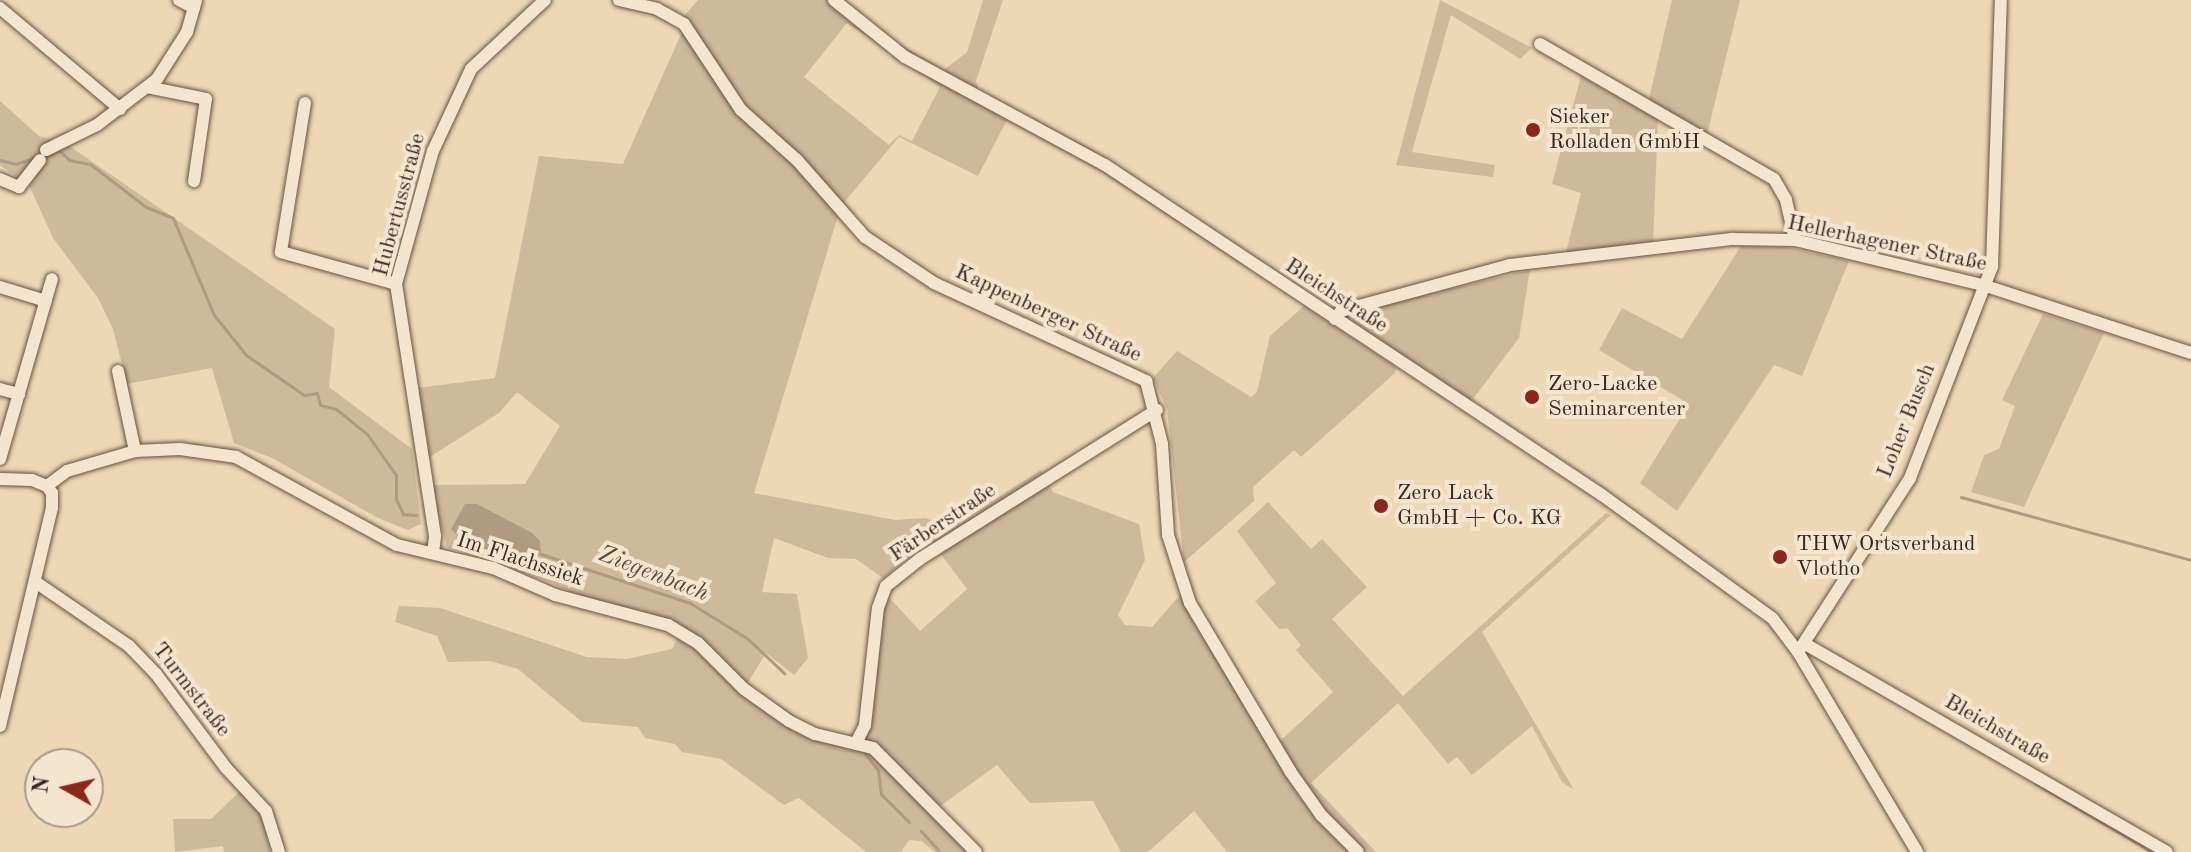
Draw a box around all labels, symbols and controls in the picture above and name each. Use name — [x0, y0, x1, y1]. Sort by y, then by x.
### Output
place label: Sieker Rolladen GmbH — [1549, 104, 1700, 156]
marker: Sieker Rolladen GmbH — [1524, 121, 1542, 139]
street label: Hubertusstraße — [368, 130, 432, 280]
street label: Hellerhagener Straße — [1785, 210, 1989, 278]
street label: Bleichstraße — [1280, 253, 1392, 339]
street label: Kappenberger Straße — [951, 259, 1145, 369]
street label: Loher Busch — [1872, 360, 1942, 482]
place label: Zero-Lacke Seminarcenter — [1548, 371, 1685, 422]
marker: Zero-Lacke Seminarcenter — [1523, 388, 1541, 406]
street label: Färberstraße — [885, 478, 1001, 568]
place label: Zero Lack GmbH + Co. KG — [1397, 480, 1561, 532]
marker: Zero Lack GmbH + Co. KG — [1372, 497, 1390, 515]
street label: Im Flachssiek — [453, 527, 587, 593]
place label: THW Ortsverband Vlotho — [1796, 531, 1976, 582]
water label: Ziegenbach — [594, 541, 712, 609]
marker: THW Ortsverband Vlotho — [1771, 548, 1789, 566]
street label: Turmstraße — [146, 637, 236, 743]
street label: Bleichstraße — [1939, 689, 2055, 771]
north arrow — [24, 748, 104, 828]
text: N — [30, 775, 54, 795]

